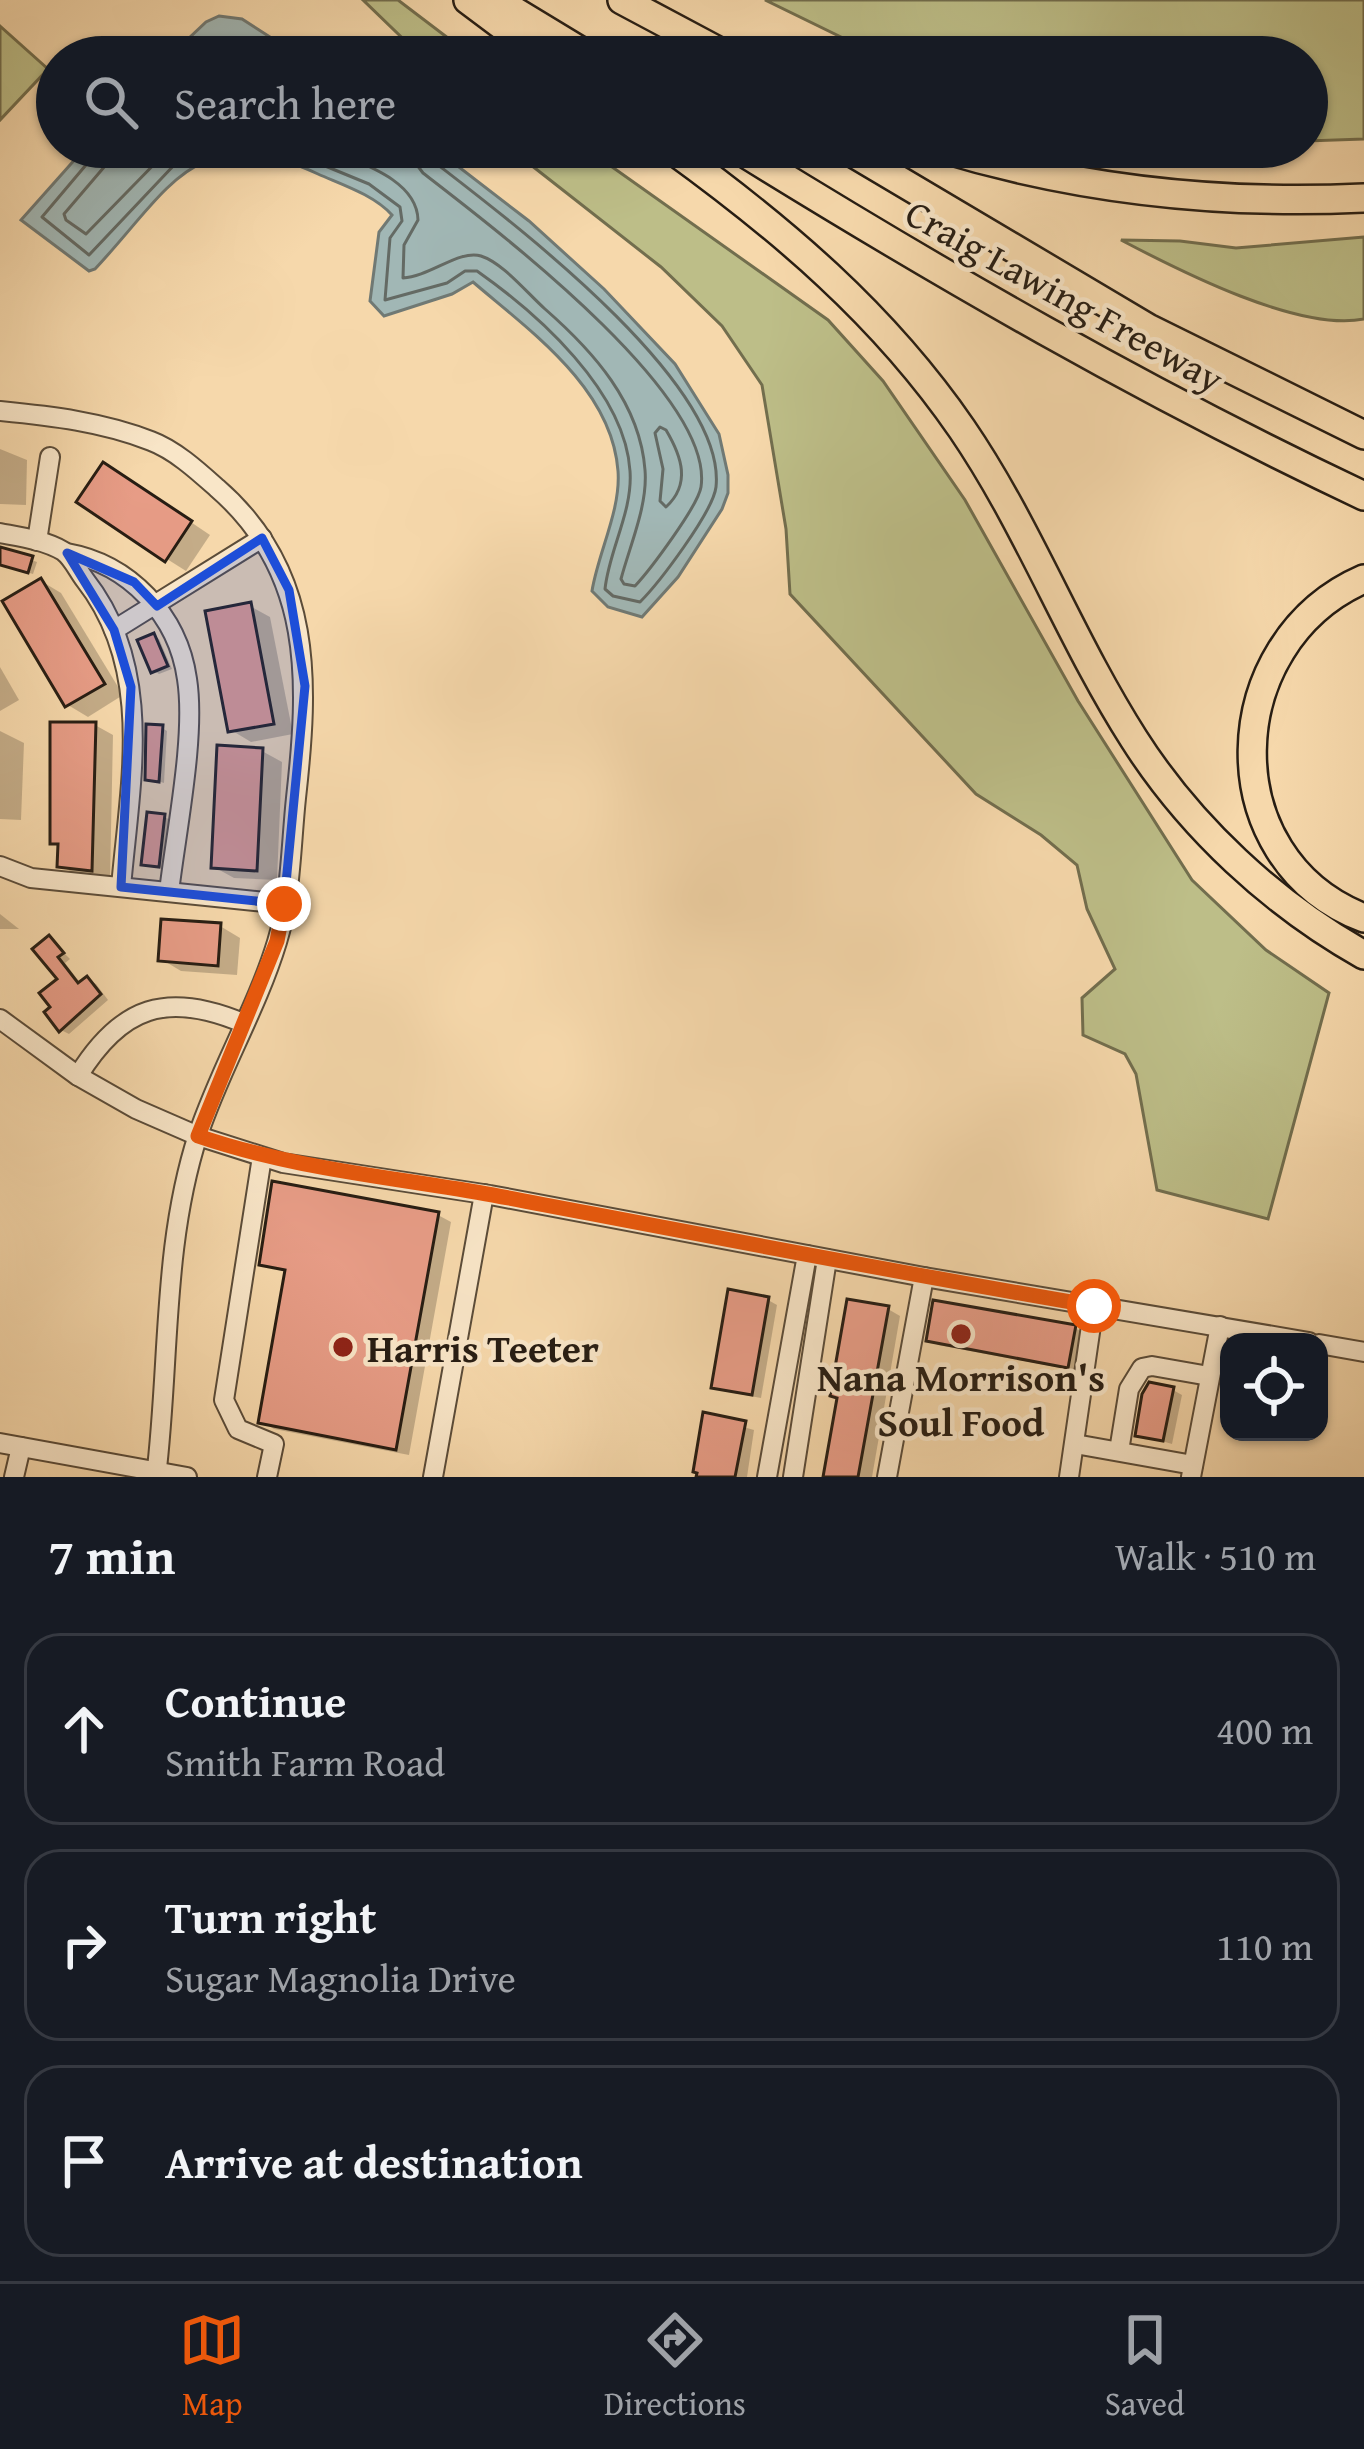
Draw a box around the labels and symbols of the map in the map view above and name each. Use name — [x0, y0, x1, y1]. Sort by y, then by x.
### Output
street label: Craig Lawing Freeway — [896, 184, 1235, 406]
route end — [257, 877, 311, 931]
route start — [1067, 1279, 1121, 1333]
place label: Harris Teeter — [367, 1319, 599, 1376]
marker: Nana Morrison's Soul Food — [948, 1321, 974, 1347]
marker: Harris Teeter — [330, 1334, 356, 1360]
place label: Nana Morrison's Soul Food — [817, 1348, 1105, 1450]

